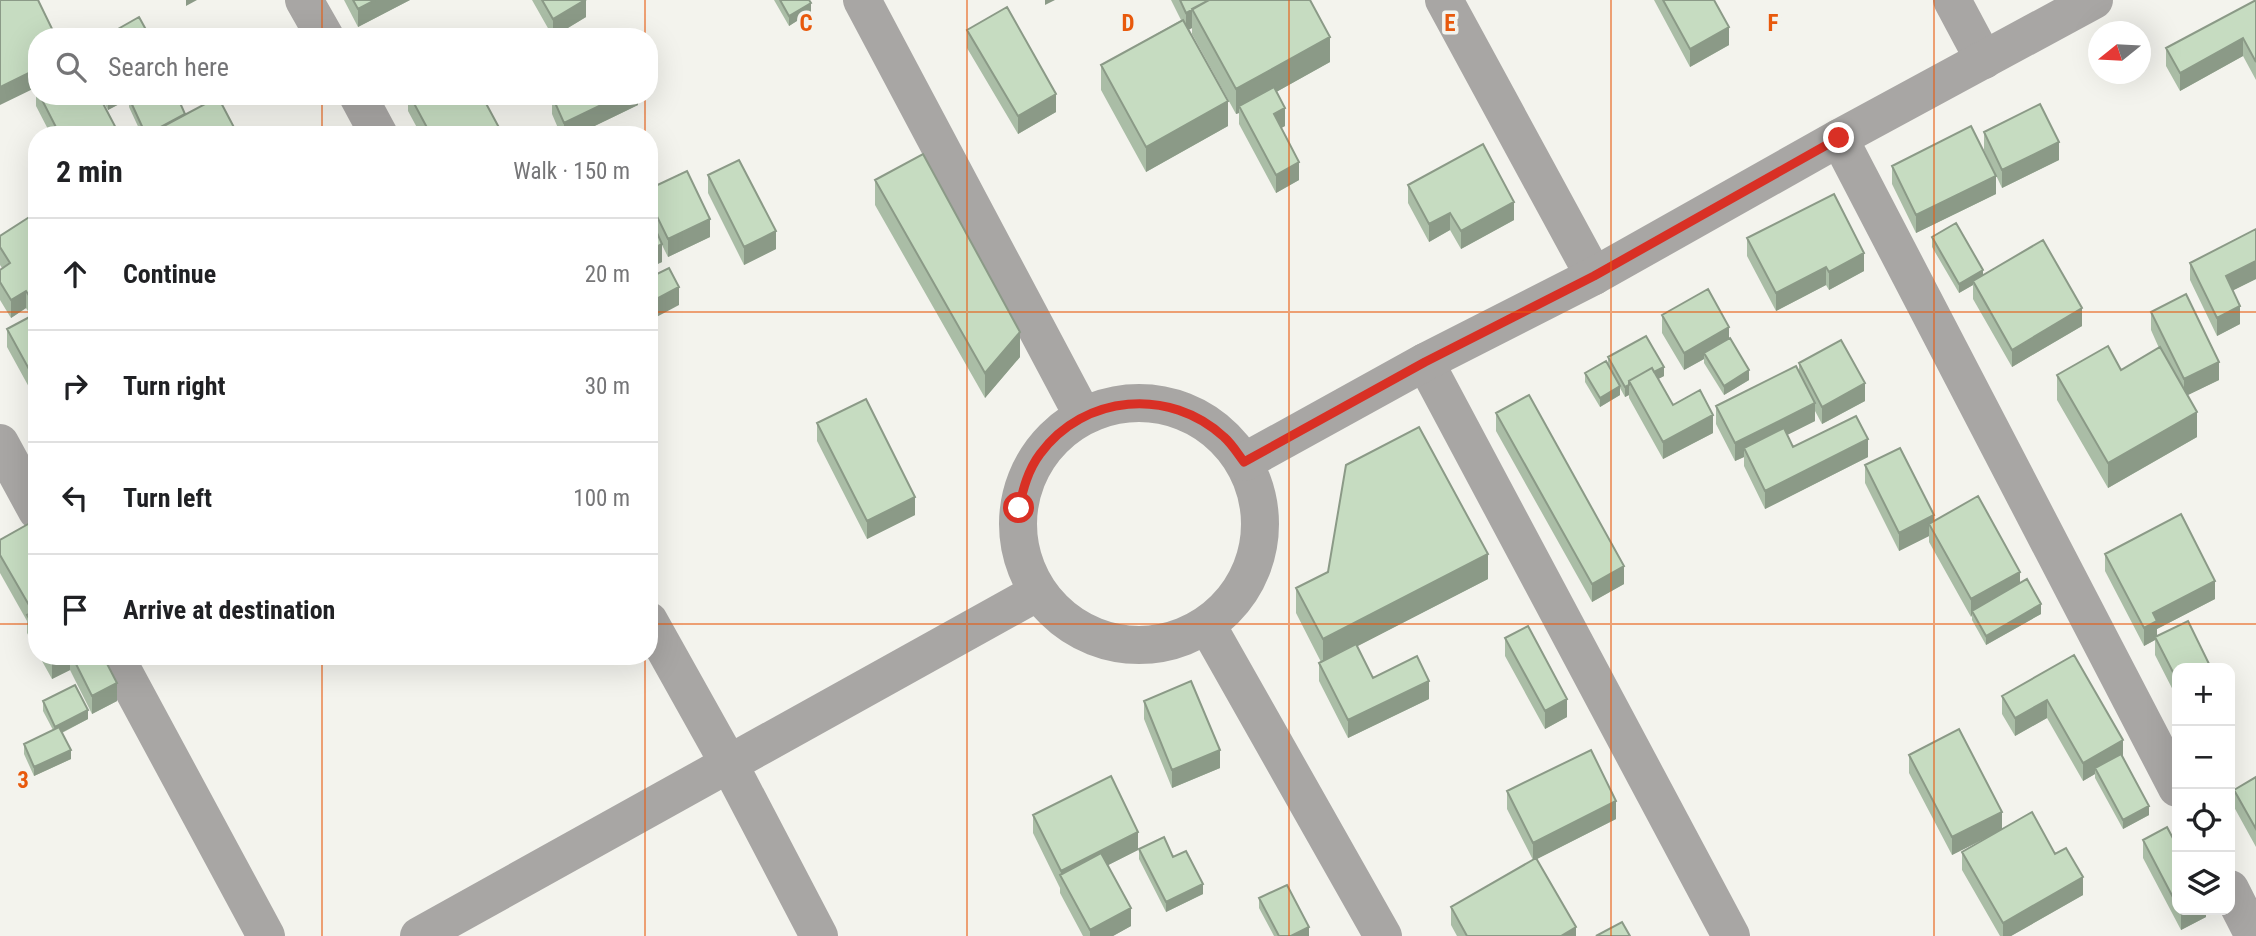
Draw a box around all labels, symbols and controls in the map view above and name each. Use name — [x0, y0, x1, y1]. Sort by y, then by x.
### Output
text: C — [799, 10, 813, 37]
text: D — [1122, 10, 1135, 37]
text: E — [1444, 10, 1456, 37]
text: F — [1768, 10, 1779, 37]
north arrow — [2088, 21, 2151, 84]
search box — [28, 28, 658, 105]
icon: search — [52, 48, 90, 86]
text: Search here — [108, 52, 229, 82]
route end — [1823, 122, 1854, 153]
text: 2 min — [56, 154, 123, 189]
text: Walk · 150 m — [513, 158, 630, 185]
icon: ahead — [56, 255, 94, 293]
text: Continue — [123, 259, 216, 289]
text: 20 m — [585, 261, 630, 288]
icon: right — [56, 367, 94, 405]
text: Turn right — [123, 371, 225, 401]
text: 30 m — [585, 373, 630, 400]
icon: left — [56, 479, 94, 517]
text: Turn left — [123, 483, 212, 513]
text: 100 m — [573, 485, 630, 512]
route start — [1003, 492, 1034, 523]
icon: arrive — [56, 591, 94, 629]
text: Arrive at destination — [123, 595, 335, 625]
map controls — [2172, 663, 2235, 915]
button: + — [2172, 663, 2235, 726]
button: − — [2172, 726, 2235, 789]
text: 3 — [17, 767, 29, 794]
button: locate — [2172, 789, 2235, 852]
button: layers — [2172, 852, 2235, 915]

